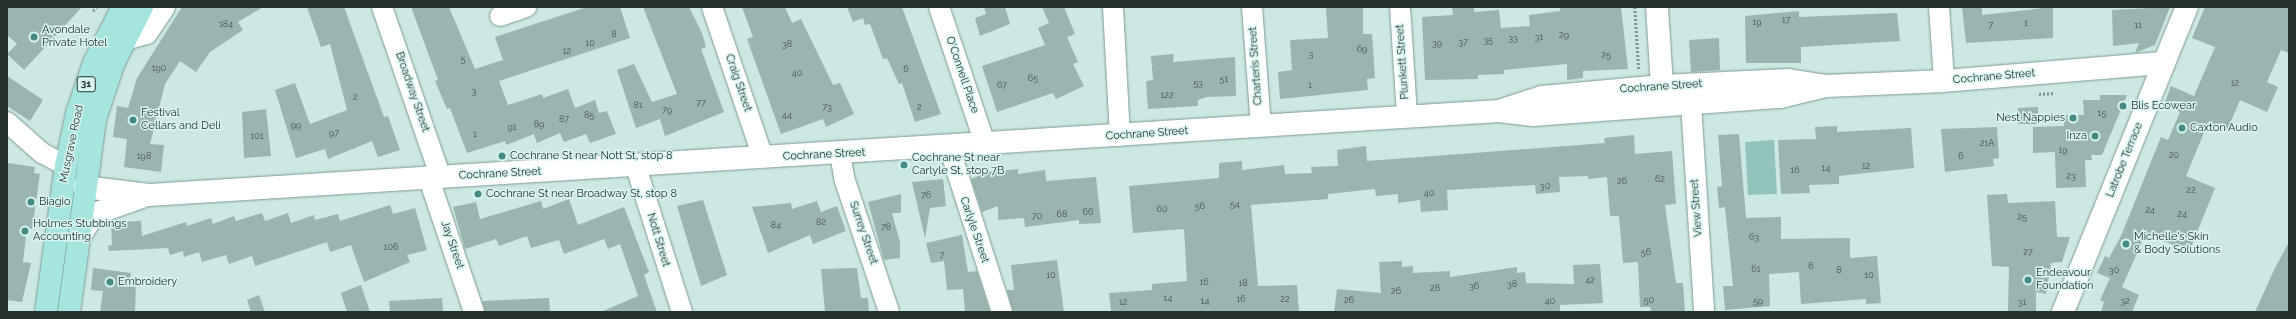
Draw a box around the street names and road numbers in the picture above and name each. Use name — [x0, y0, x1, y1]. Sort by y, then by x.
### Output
street label: Plunkett Street — [1394, 24, 1412, 100]
street label: Charteris Street — [1247, 26, 1265, 106]
street label: O'Connell Place — [943, 35, 981, 115]
street label: Broadway Street — [392, 50, 432, 134]
street label: Craig Street — [722, 53, 754, 113]
street label: Cochrane Street — [1952, 67, 2036, 87]
road number: 31 — [76, 76, 96, 92]
street label: Cochrane Street — [1619, 78, 1703, 96]
street label: Musgrave Road — [57, 104, 87, 184]
street label: Latrobe Terrace — [2104, 120, 2146, 200]
street label: Cochrane Street — [1105, 125, 1189, 143]
street label: Cochrane Street — [782, 146, 866, 164]
street label: Cochrane Street — [458, 165, 542, 183]
street label: View Street — [1688, 178, 1706, 238]
street label: Carlyle Street — [957, 195, 991, 265]
street label: Surrey Street — [846, 200, 880, 266]
street label: Nott Street — [644, 212, 672, 268]
street label: Jay Street — [438, 219, 466, 271]

